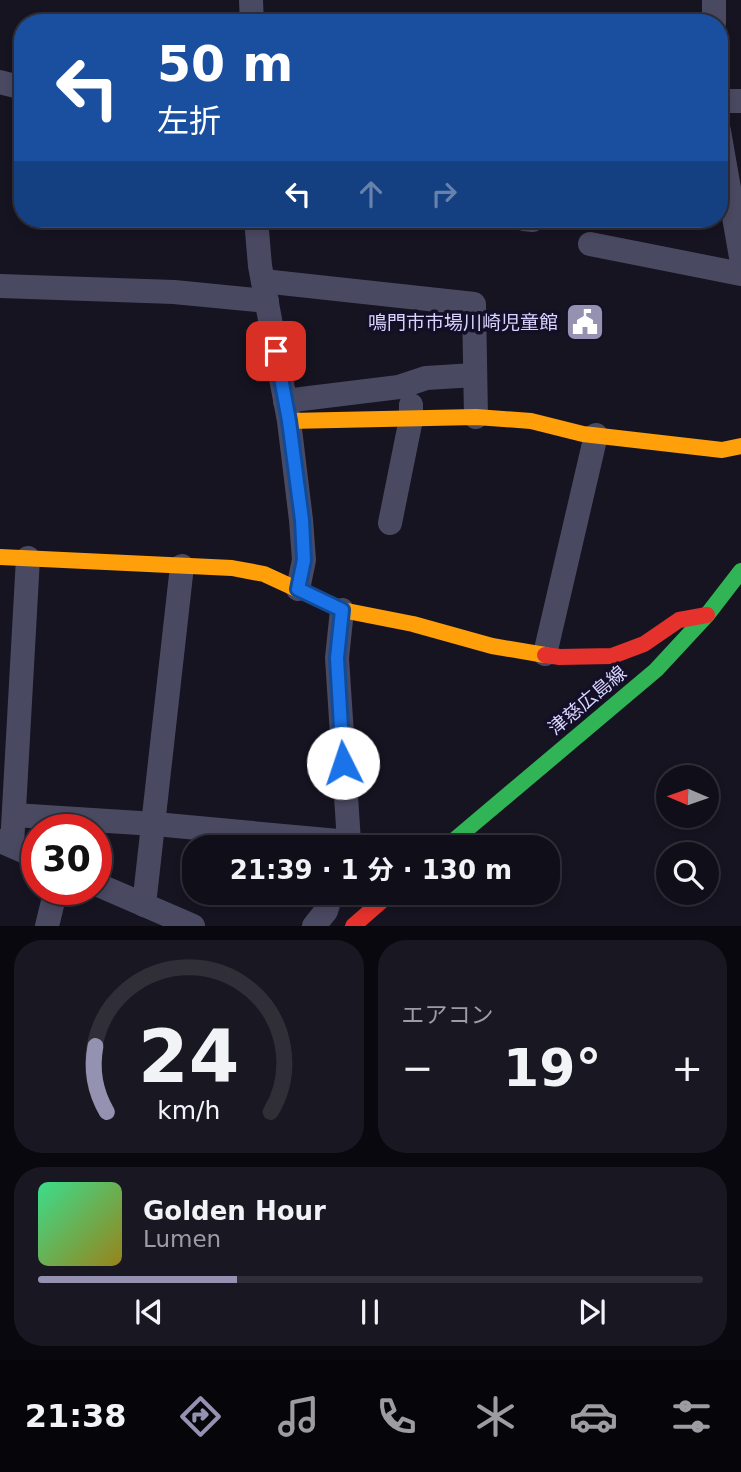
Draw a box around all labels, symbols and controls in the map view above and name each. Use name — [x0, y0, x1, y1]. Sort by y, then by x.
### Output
text: 50 m — [157, 36, 293, 93]
icon: left — [42, 42, 133, 133]
text: 左折 — [157, 102, 221, 140]
icon: left — [279, 175, 317, 213]
icon: ahead — [352, 175, 390, 213]
icon: right — [425, 175, 463, 213]
public building icon: 鳴門市市場川崎児童館 — [564, 301, 606, 343]
place label: 鳴門市市場川崎児童館 — [368, 311, 558, 333]
pin — [246, 321, 306, 381]
icon: arrive — [257, 332, 295, 370]
street label: 津慈広島線 — [544, 661, 630, 739]
position arrow — [306, 726, 380, 800]
north arrow — [656, 765, 719, 828]
map controls — [656, 765, 719, 905]
speed limit sign: 30 — [21, 814, 112, 905]
button: search — [656, 842, 719, 905]
text: 21:39 · 1 分 · 130 m — [230, 855, 512, 885]
text: エアコン — [402, 1002, 494, 1028]
text: 24 — [138, 1015, 239, 1100]
text: 19° — [503, 1038, 601, 1098]
text: − — [402, 1046, 433, 1090]
text: + — [671, 1046, 703, 1090]
text: km/h — [157, 1096, 220, 1125]
text: Golden Hour — [143, 1196, 326, 1226]
text: Lumen — [143, 1226, 221, 1252]
icon: previous — [130, 1293, 168, 1331]
icon: pause — [351, 1293, 389, 1331]
icon: next — [573, 1293, 611, 1331]
icon: directions — [176, 1392, 225, 1441]
icon: music — [274, 1392, 323, 1441]
icon: phone — [372, 1392, 421, 1441]
icon: climate — [471, 1392, 520, 1441]
icon: car — [569, 1392, 618, 1441]
icon: filters — [667, 1392, 716, 1441]
text: 21:38 — [25, 1397, 127, 1435]

